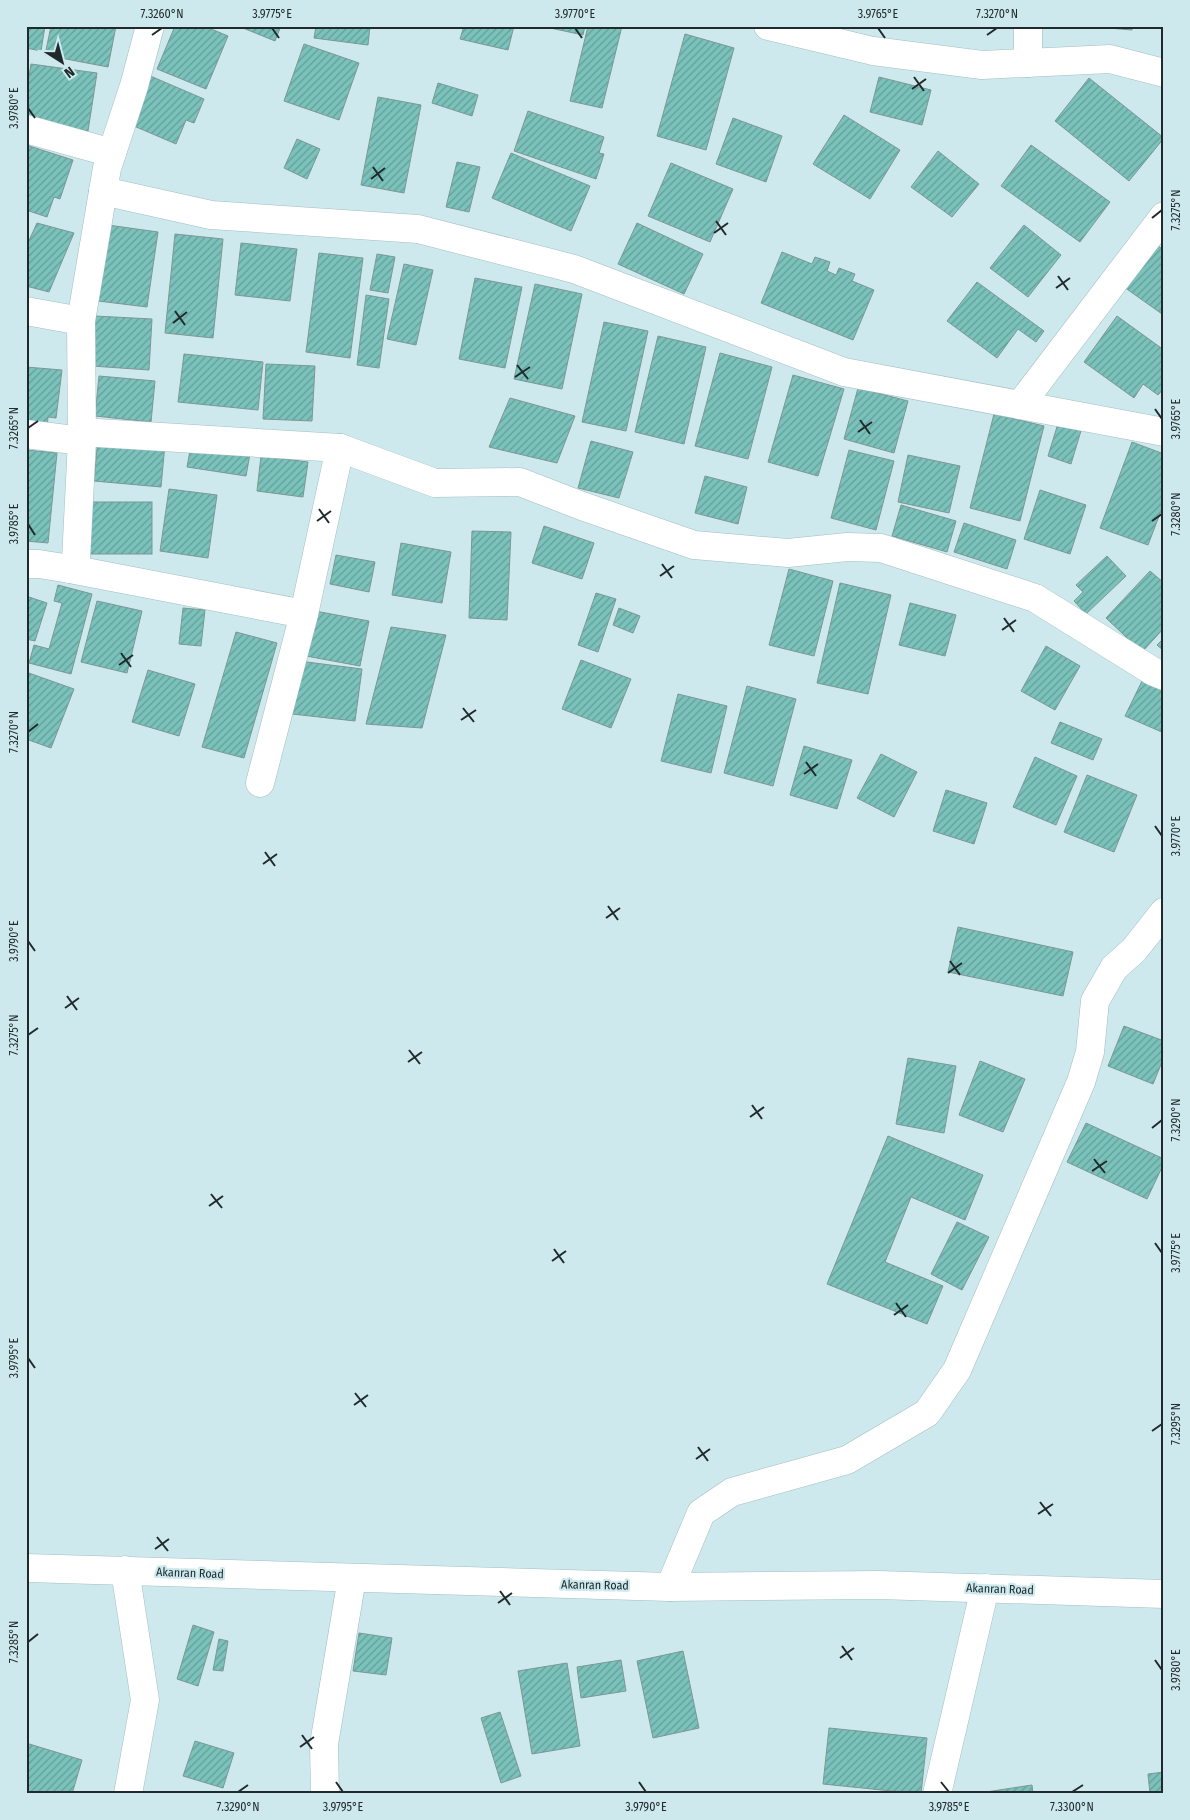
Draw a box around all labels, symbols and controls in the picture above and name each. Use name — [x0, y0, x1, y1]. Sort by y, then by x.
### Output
text: 7.3260°N — [140, 7, 184, 21]
text: 3.9775°E — [252, 7, 292, 21]
text: 3.9770°E — [555, 7, 596, 21]
text: 3.9765°E — [858, 7, 899, 21]
text: 7.3270°N — [976, 7, 1018, 21]
north arrow — [38, 38, 88, 88]
text: N — [61, 63, 78, 81]
text: 3.9780°E — [7, 87, 21, 129]
text: 7.3275°N — [1169, 189, 1183, 231]
text: 3.9765°E — [1169, 398, 1183, 439]
text: 7.3265°N — [7, 407, 21, 449]
text: 7.3280°N — [1169, 492, 1183, 536]
text: 3.9785°E — [7, 503, 21, 544]
text: 7.3270°N — [7, 711, 21, 753]
text: 3.9770°E — [1169, 815, 1183, 856]
text: 3.9790°E — [7, 920, 21, 962]
text: 7.3275°N — [7, 1014, 21, 1056]
text: 7.3290°N — [1169, 1098, 1183, 1142]
text: 3.9775°E — [1169, 1233, 1183, 1273]
text: 3.9795°E — [7, 1337, 21, 1378]
text: 7.3295°N — [1169, 1403, 1183, 1445]
street label: Akanran Road — [156, 1565, 224, 1581]
street label: Akanran Road — [561, 1577, 629, 1593]
street label: Akanran Road — [966, 1581, 1034, 1597]
text: 7.3285°N — [7, 1621, 21, 1663]
text: 3.9780°E — [1169, 1649, 1183, 1691]
text: 7.3290°N — [216, 1800, 260, 1814]
text: 3.9795°E — [323, 1800, 364, 1814]
text: 3.9790°E — [625, 1800, 667, 1814]
text: 3.9785°E — [929, 1800, 970, 1814]
text: 7.3300°N — [1050, 1800, 1094, 1814]

